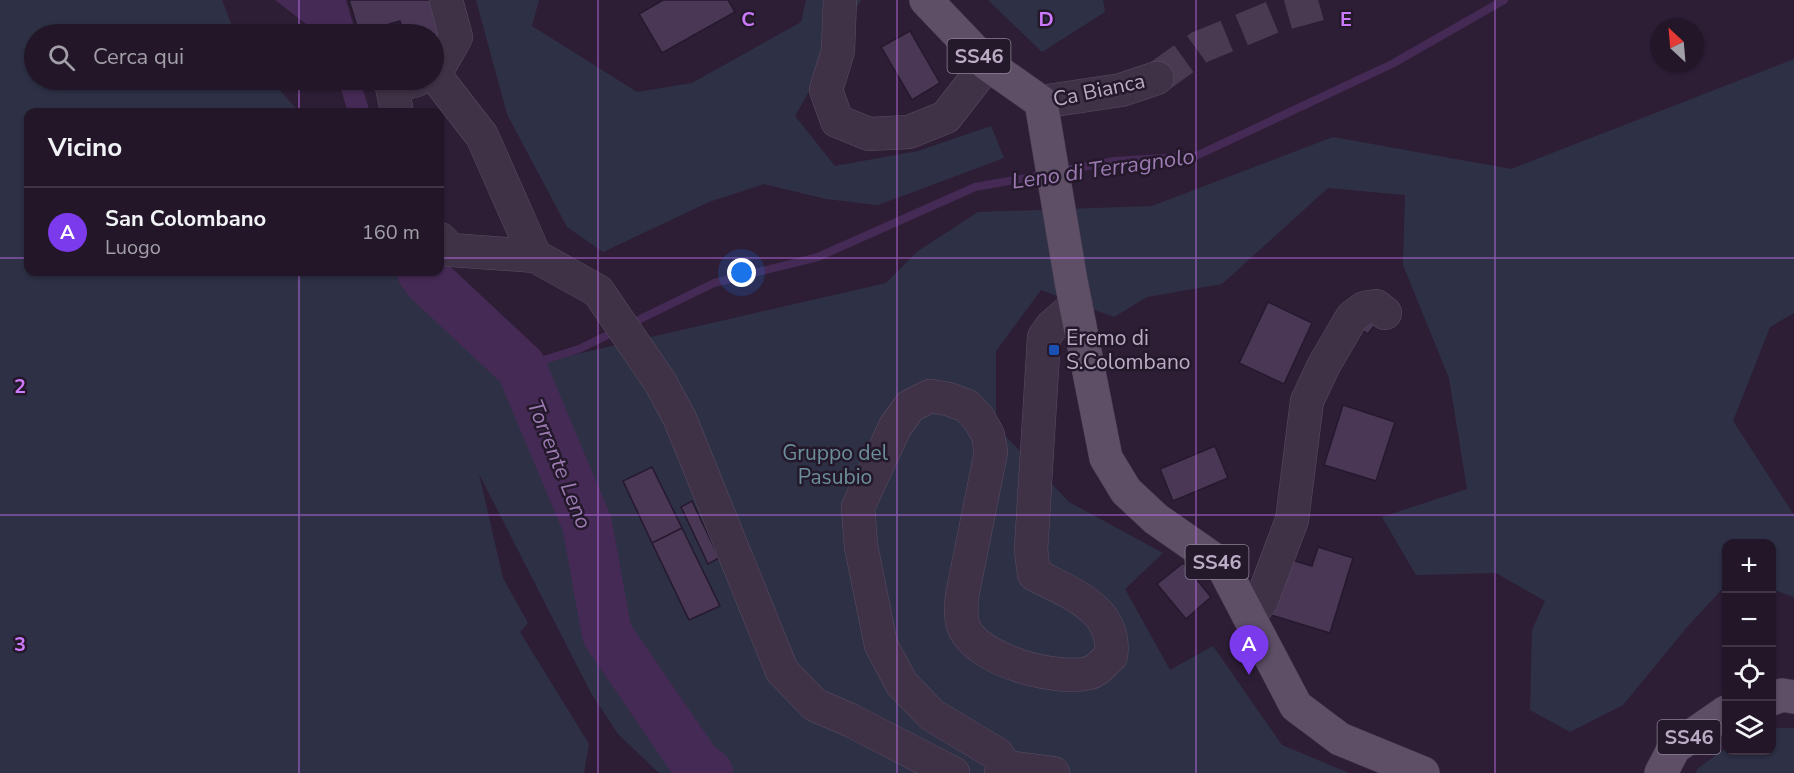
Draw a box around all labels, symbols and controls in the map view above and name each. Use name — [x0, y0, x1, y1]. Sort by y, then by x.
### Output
text: C — [741, 6, 755, 33]
text: D — [1038, 6, 1054, 33]
text: E — [1340, 6, 1352, 33]
north arrow — [1650, 18, 1704, 72]
search box — [24, 24, 444, 90]
road number: SS46 — [948, 39, 1010, 73]
icon: search — [45, 41, 78, 74]
text: Cerca qui — [93, 42, 184, 72]
street label: Ca Bianca — [1050, 67, 1148, 113]
text: Vicino — [48, 130, 122, 165]
water label: Leno di Terragnolo — [1010, 141, 1197, 197]
text: San Colombano — [105, 204, 266, 234]
text: A — [60, 219, 75, 246]
text: 160 m — [362, 219, 420, 246]
text: Luogo — [105, 234, 161, 261]
your location — [727, 258, 756, 287]
place label: Eremo di S.Colombano — [1066, 324, 1191, 376]
marker: Eremo di S.Colombano — [1047, 343, 1061, 357]
text: 2 — [14, 373, 26, 400]
water label: Torrente Leno — [520, 395, 599, 533]
park label: Gruppo del Pasubio — [782, 439, 889, 491]
map controls — [1722, 539, 1776, 755]
button: + — [1722, 539, 1776, 593]
road number: SS46 — [1186, 545, 1248, 579]
button: − — [1722, 593, 1776, 647]
pin: A — [1230, 626, 1268, 675]
text: 3 — [14, 631, 26, 658]
button: locate — [1722, 647, 1776, 701]
button: layers — [1722, 701, 1776, 755]
road number: SS46 — [1658, 720, 1720, 754]

